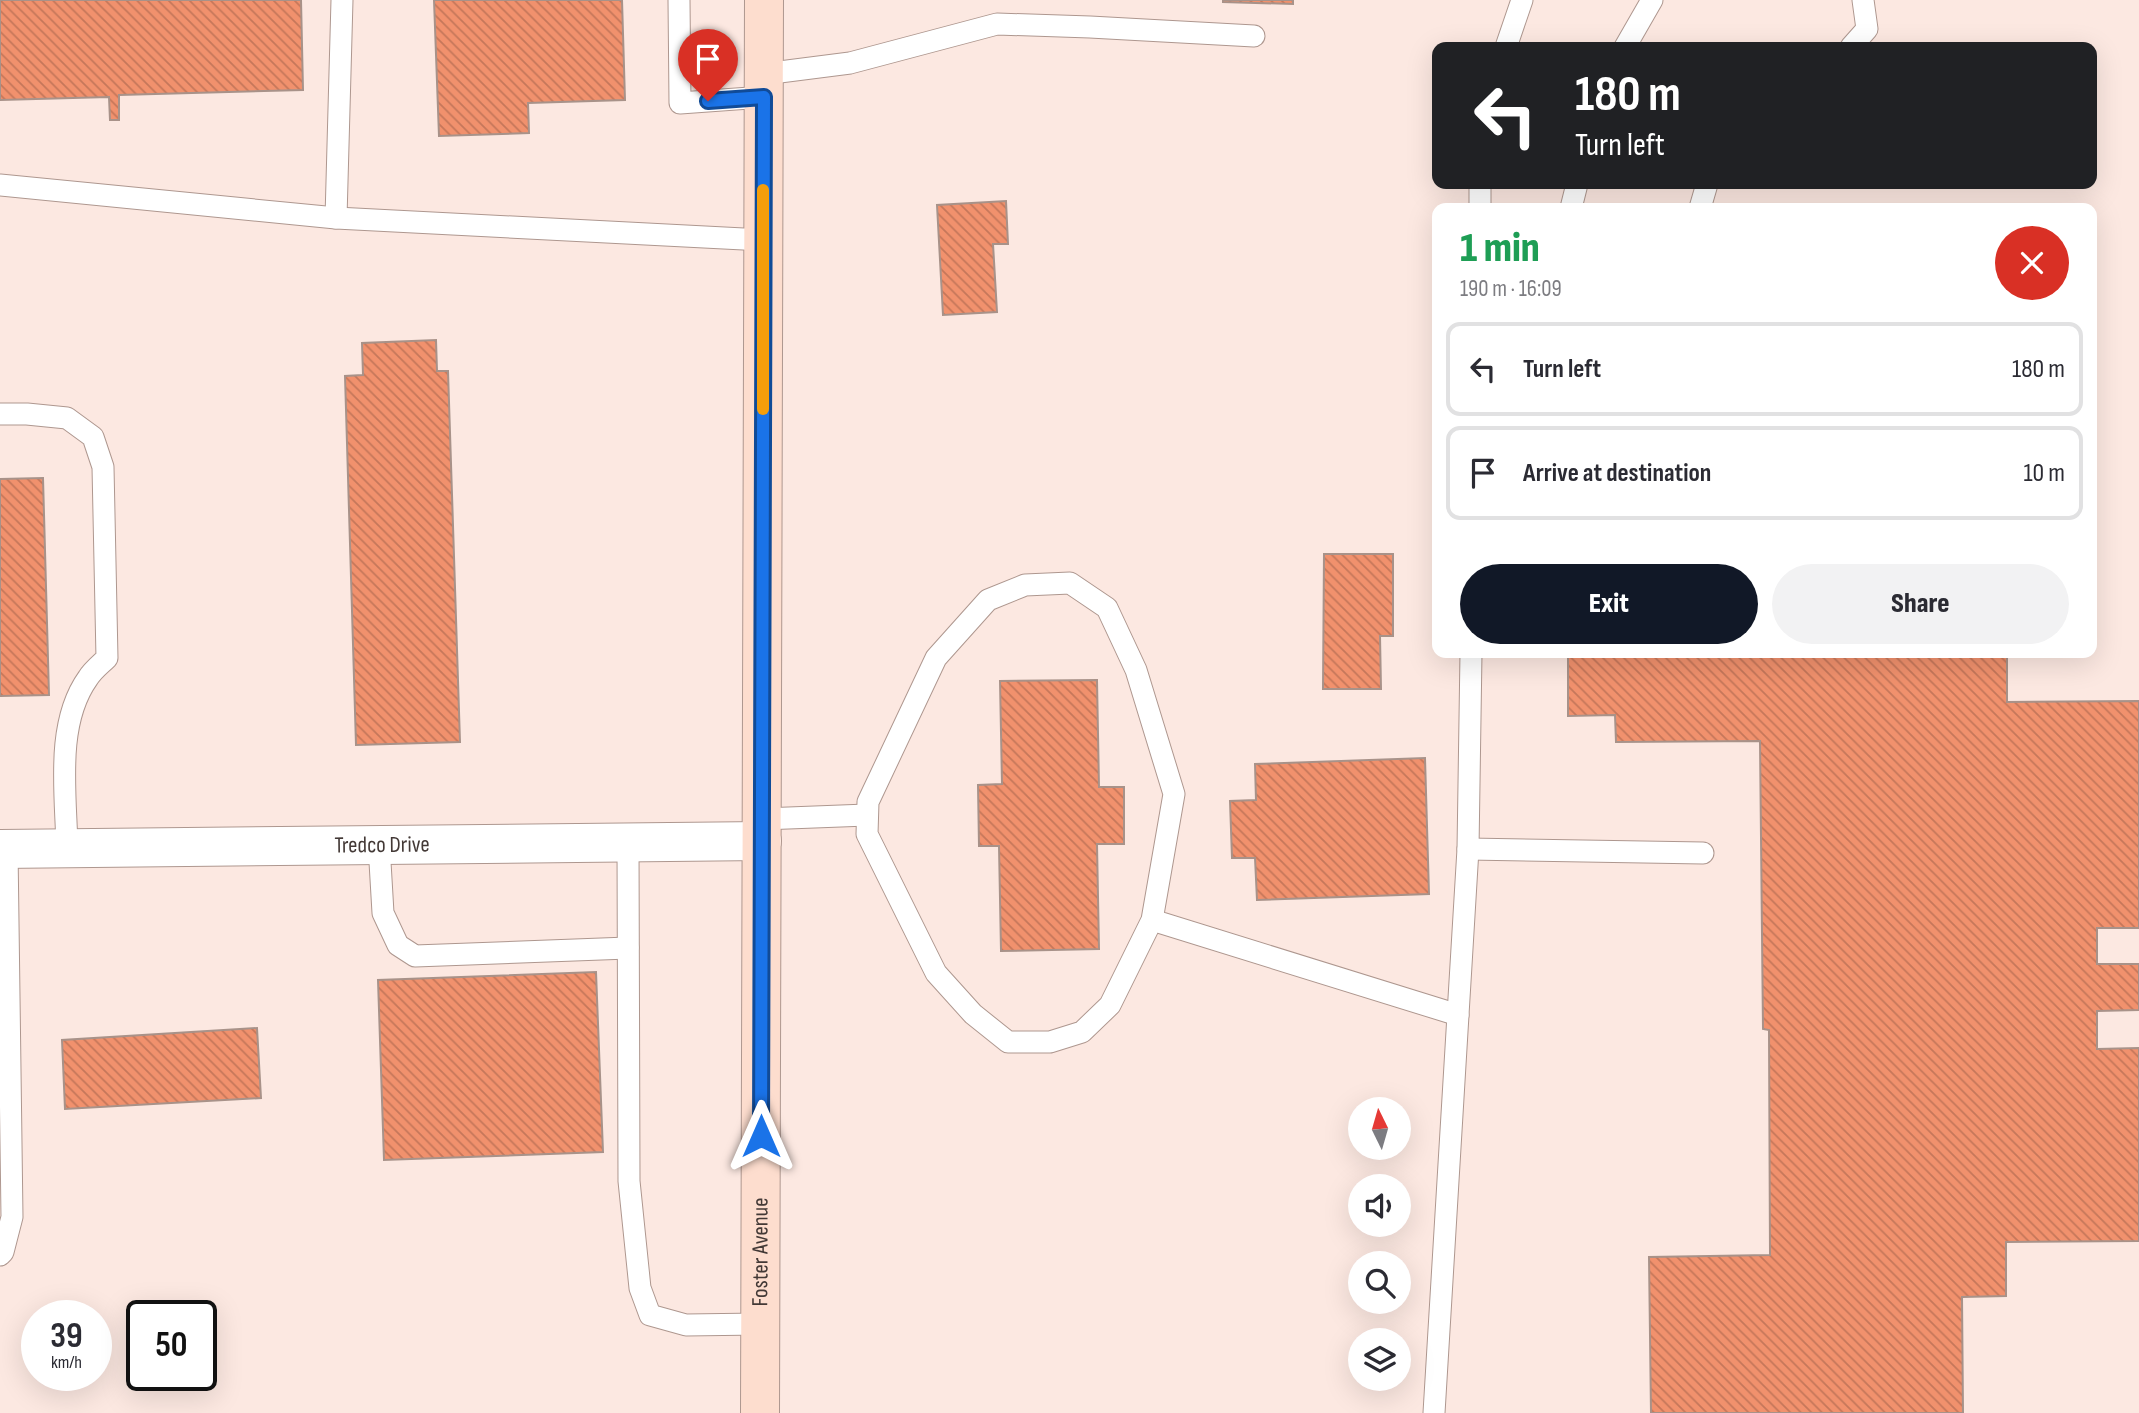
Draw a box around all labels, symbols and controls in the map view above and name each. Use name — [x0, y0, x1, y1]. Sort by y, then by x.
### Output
pin — [678, 29, 738, 101]
icon: arrive — [689, 40, 727, 78]
text: 180 m — [1575, 66, 1681, 125]
icon: left — [1460, 70, 1551, 161]
text: Turn left — [1575, 126, 1665, 165]
text: 1 min — [1460, 223, 1540, 274]
button: close — [1995, 226, 2069, 300]
text: 190 m · 16:09 — [1460, 275, 1562, 303]
icon: left — [1464, 350, 1502, 388]
text: Turn left — [1523, 354, 1601, 385]
text: 180 m — [2012, 354, 2065, 385]
icon: arrive — [1464, 454, 1502, 492]
text: Arrive at destination — [1523, 458, 1711, 489]
text: 10 m — [2023, 458, 2065, 489]
button: Exit — [1460, 564, 1758, 644]
button: Share — [1772, 564, 2069, 644]
street label: Tredco Drive — [334, 830, 430, 859]
north arrow — [1348, 1097, 1410, 1160]
map controls — [1348, 1097, 1411, 1391]
position arrow — [724, 1099, 798, 1173]
button: sound — [1348, 1174, 1411, 1237]
street label: Foster Avenue — [746, 1198, 775, 1306]
button: search — [1348, 1251, 1411, 1314]
speed limit sign: 50 — [126, 1300, 217, 1391]
text: 39 — [50, 1315, 83, 1358]
button: layers — [1348, 1328, 1411, 1391]
text: km/h — [51, 1352, 82, 1373]

